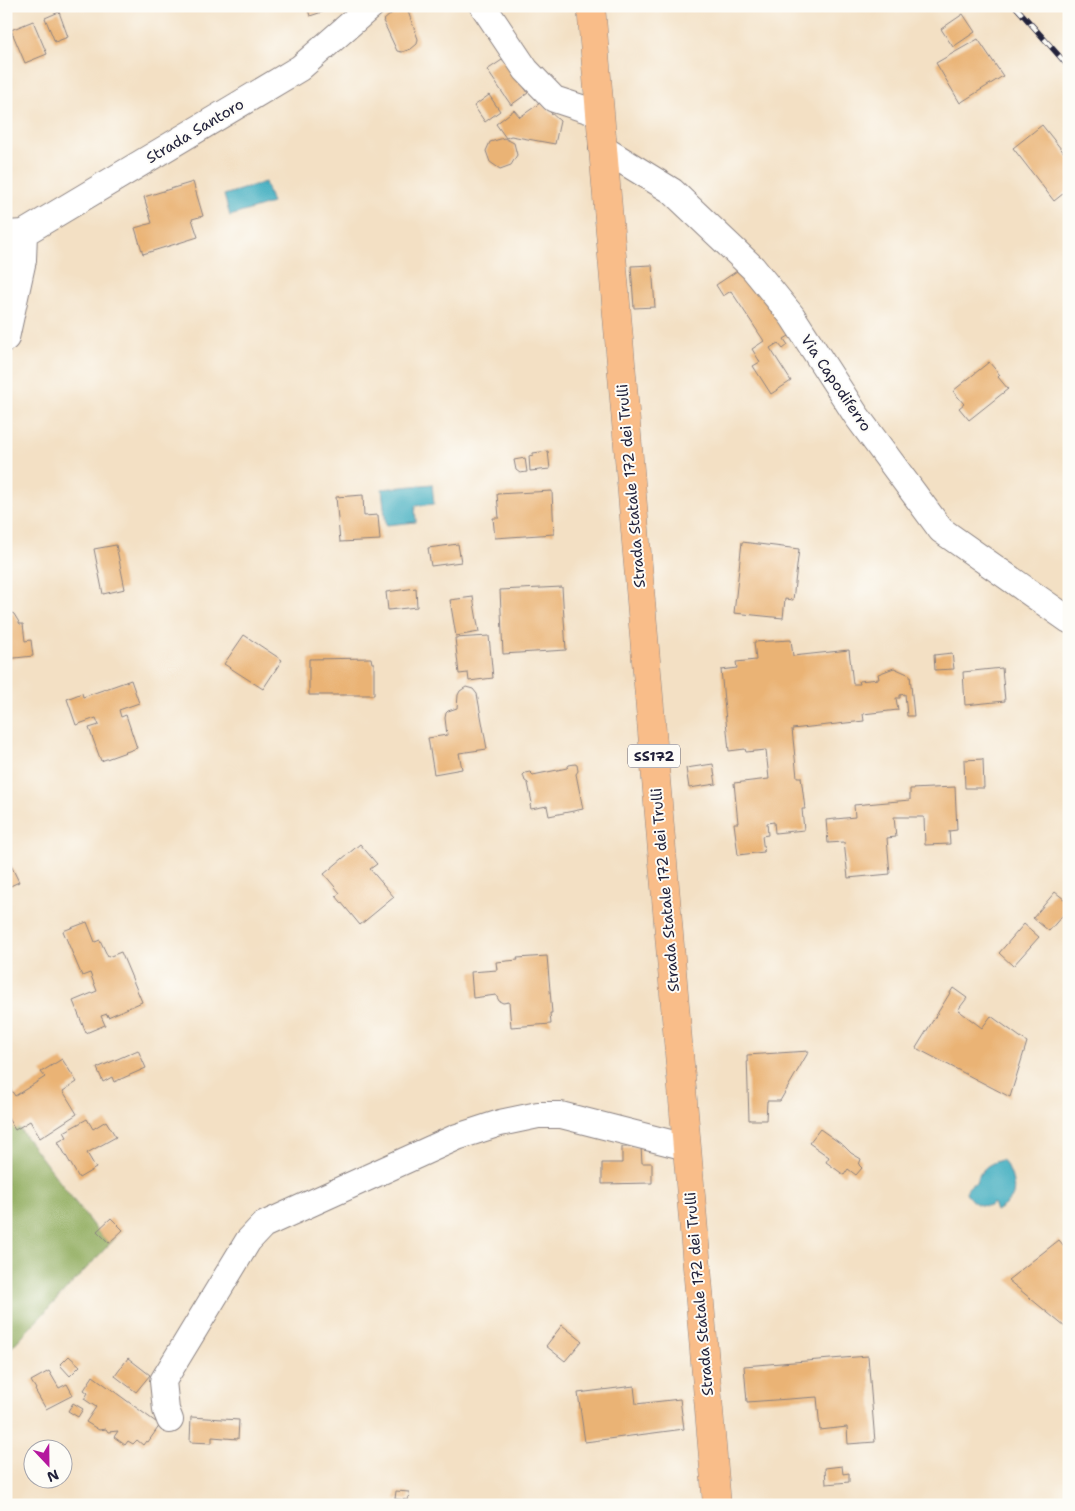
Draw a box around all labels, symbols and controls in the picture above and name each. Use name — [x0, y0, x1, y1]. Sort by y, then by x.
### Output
street label: Strada Santoro — [142, 94, 248, 168]
street label: Via Capodiferro — [796, 331, 876, 435]
street label: Strada Statale 172 dei Trulli — [612, 383, 650, 589]
road number: SS172 — [628, 744, 680, 768]
street label: Strada Statale 172 dei Trulli — [646, 787, 684, 993]
street label: Strada Statale 172 dei Trulli — [680, 1191, 718, 1397]
north arrow — [22, 1438, 72, 1488]
text: N — [44, 1466, 61, 1486]

